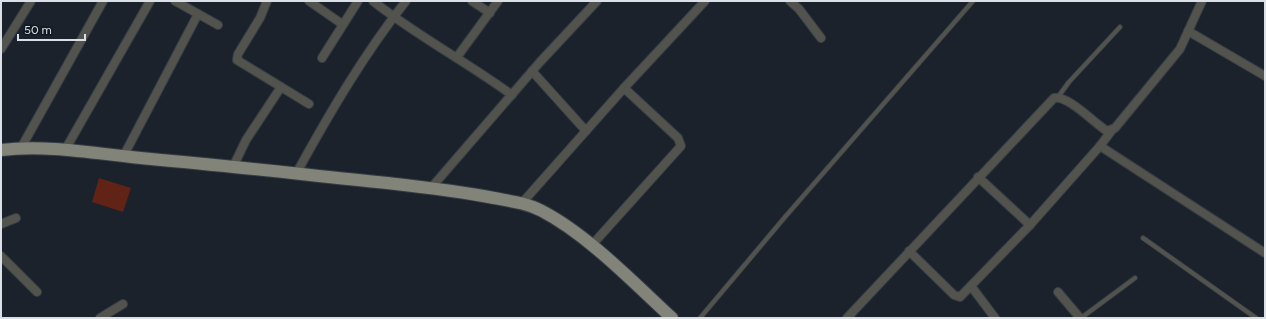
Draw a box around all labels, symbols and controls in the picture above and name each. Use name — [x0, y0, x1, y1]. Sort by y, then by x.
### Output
scale bar — [18, 16, 85, 42]
text: 50 m — [24, 23, 52, 37]

